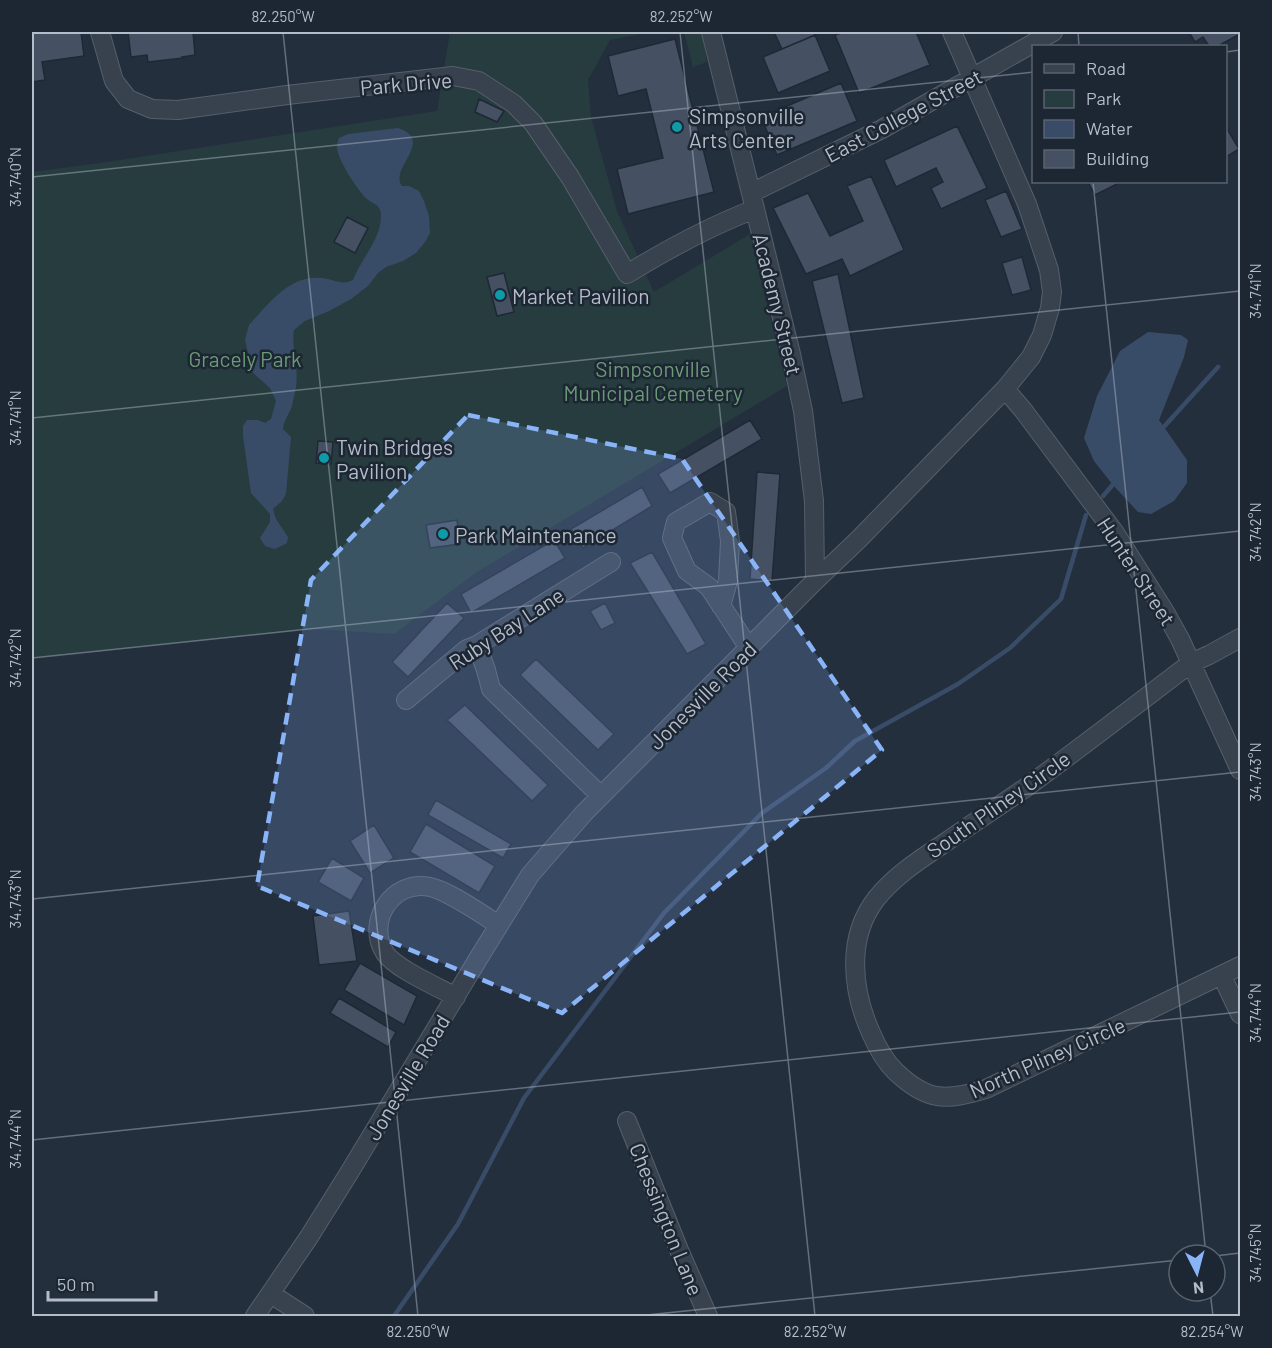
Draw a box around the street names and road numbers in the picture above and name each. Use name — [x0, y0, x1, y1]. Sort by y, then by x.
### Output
street label: East College Street — [820, 63, 986, 167]
street label: Park Drive — [359, 67, 453, 99]
street label: Academy Street — [748, 231, 808, 377]
street label: Hunter Street — [1093, 512, 1181, 630]
street label: Ruby Bay Lane — [444, 582, 568, 674]
street label: Jonesville Road — [643, 636, 761, 754]
street label: South Pliney Circle — [921, 745, 1075, 863]
street label: Jonesville Road — [360, 1010, 454, 1144]
street label: North Pliney Circle — [965, 1011, 1129, 1103]
street label: Chessington Lane — [625, 1139, 709, 1299]

